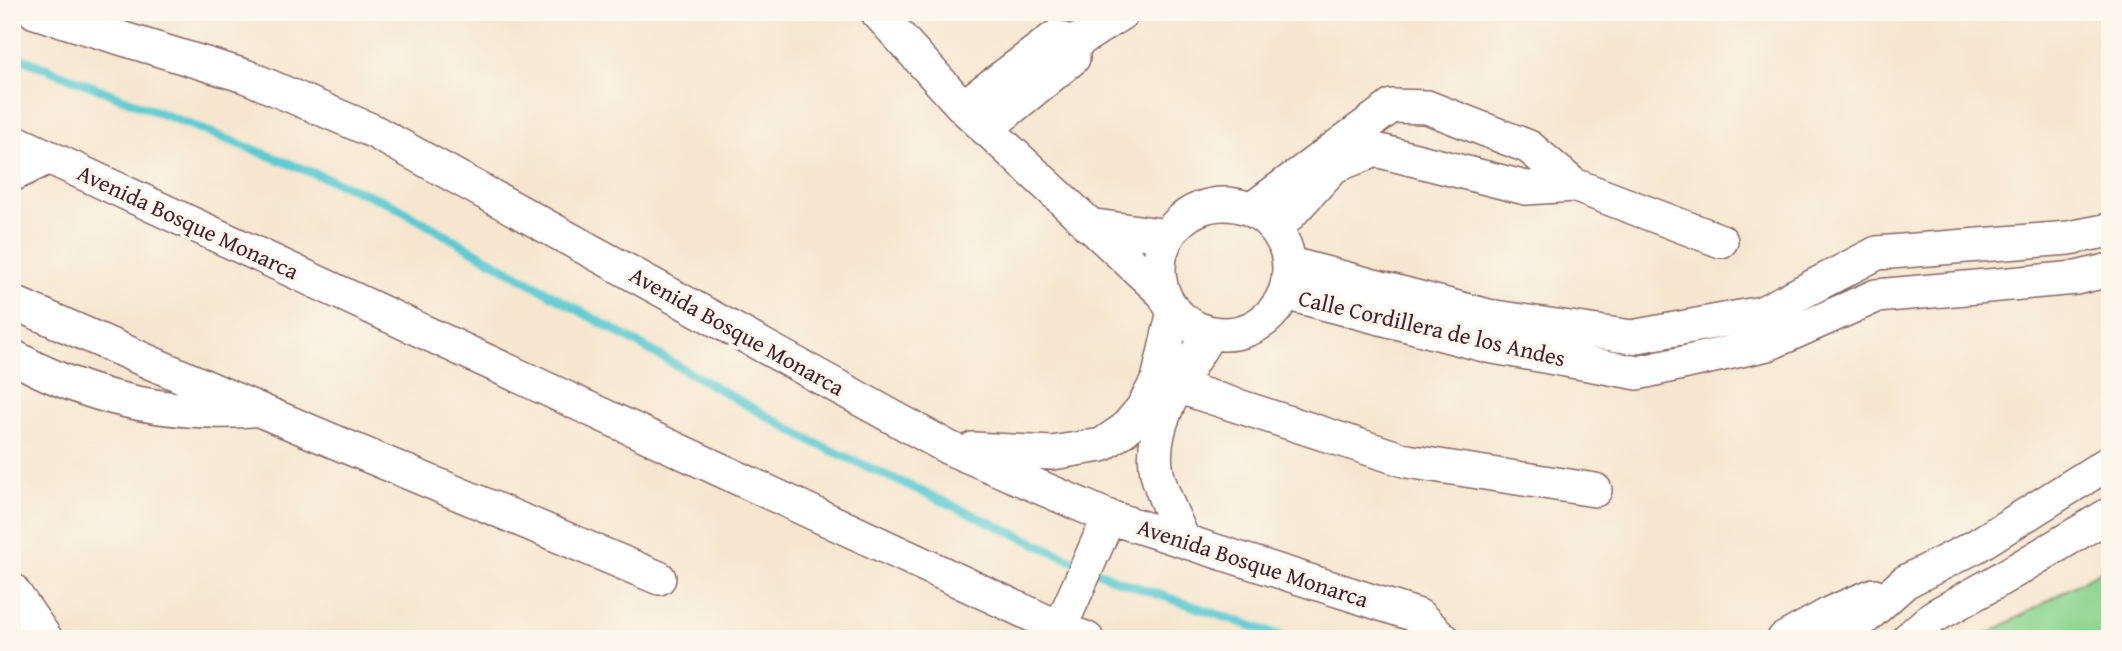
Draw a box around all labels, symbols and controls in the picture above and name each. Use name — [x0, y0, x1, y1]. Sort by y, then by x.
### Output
street label: Avenida Bosque Monarca — [72, 156, 305, 287]
street label: Avenida Bosque Monarca — [624, 258, 851, 403]
street label: Calle Cordillera de los Andes — [1295, 281, 1569, 374]
street label: Avenida Bosque Monarca — [1133, 510, 1373, 615]

